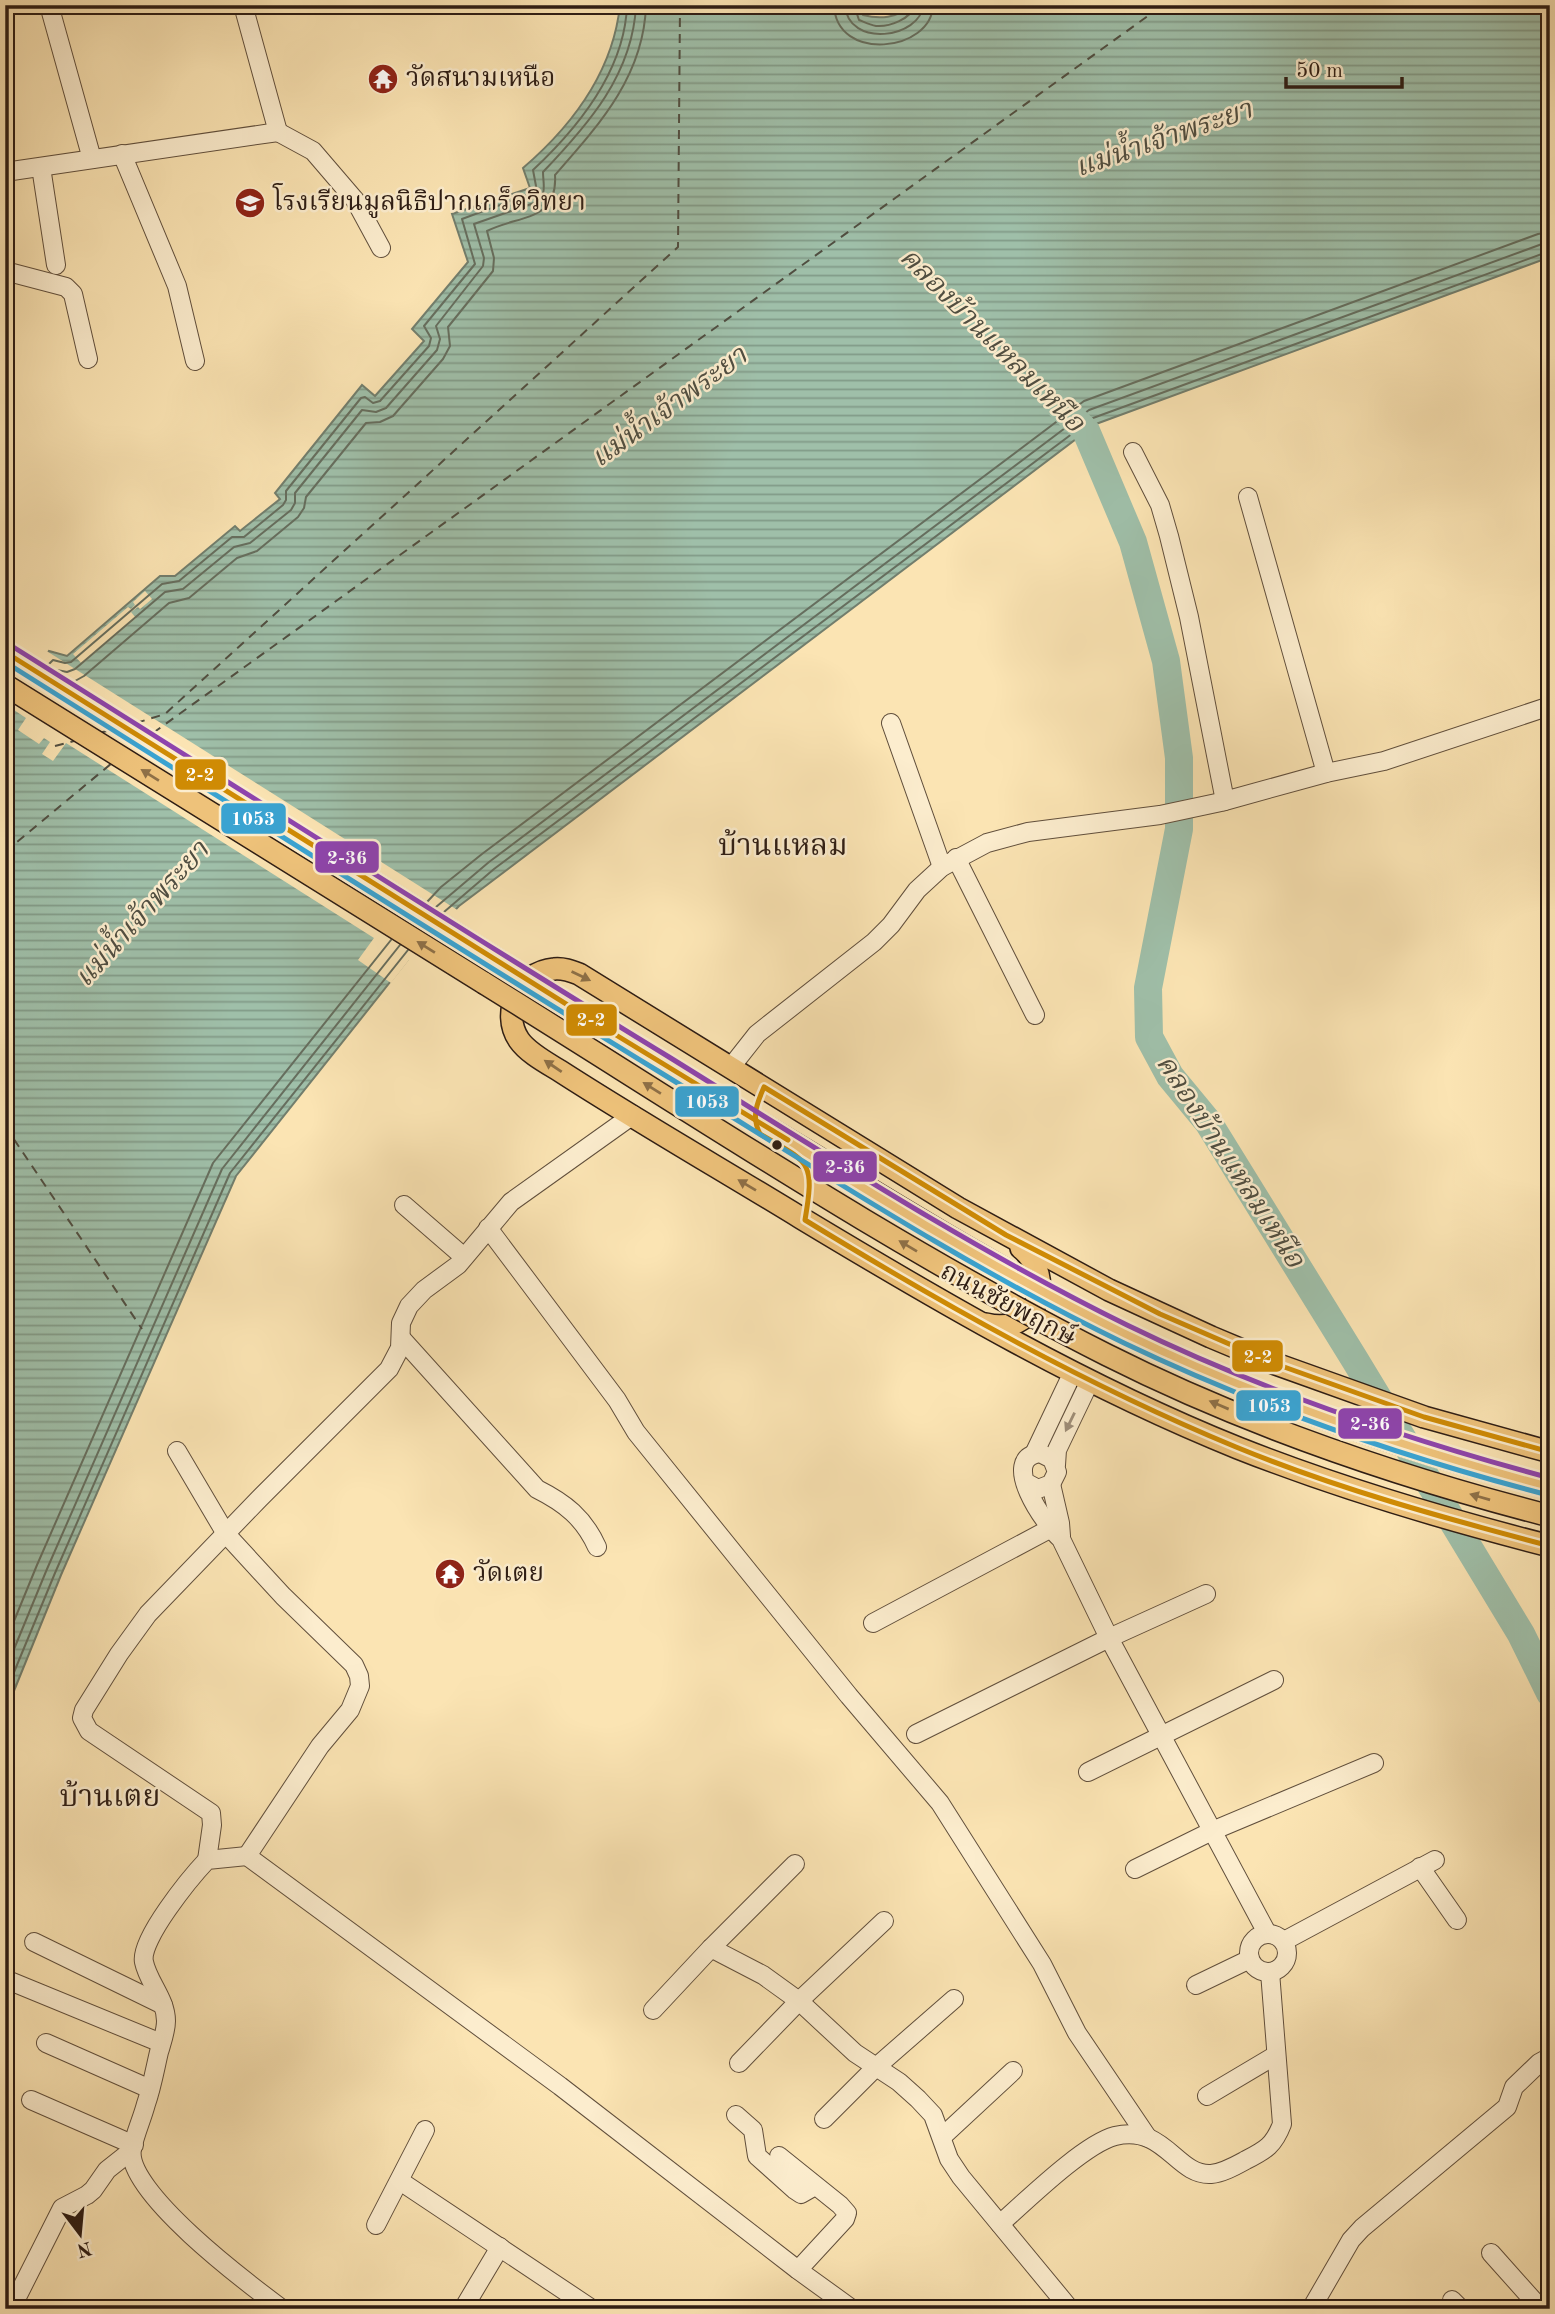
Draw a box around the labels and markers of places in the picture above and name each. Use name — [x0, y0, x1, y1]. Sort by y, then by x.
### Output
temple icon: วัดสนามเหนือ — [366, 62, 400, 96]
place label: วัดสนามเหนือ — [406, 64, 555, 92]
place label: โรงเรียนมูลนิธิปากเกร็ดวิทยา — [272, 183, 586, 219]
school or university icon: โรงเรียนมูลนิธิปากเกร็ดวิทยา — [233, 186, 267, 220]
unlabelled marker — [770, 1138, 784, 1152]
temple icon: วัดเตย — [433, 1557, 467, 1591]
place label: วัดเตย — [473, 1559, 544, 1587]

